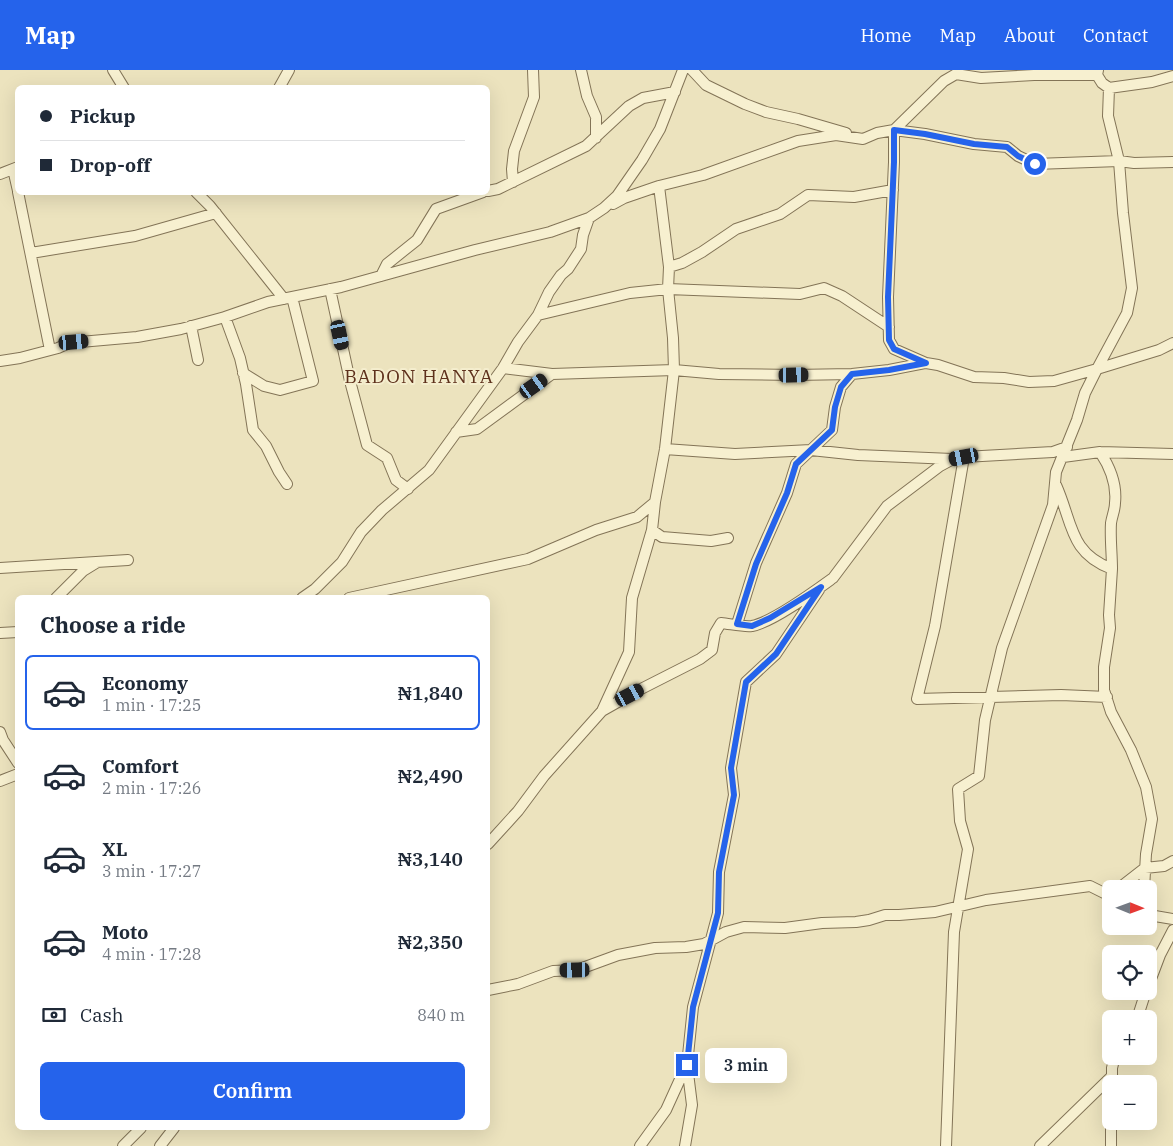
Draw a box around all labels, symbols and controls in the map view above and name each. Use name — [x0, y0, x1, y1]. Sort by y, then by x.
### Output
text: Map — [25, 19, 75, 51]
text: Home — [860, 24, 912, 47]
text: Map — [940, 24, 976, 47]
text: About — [1004, 24, 1055, 47]
text: Contact — [1083, 24, 1148, 47]
text: Pickup — [70, 104, 135, 128]
text: Drop-off — [70, 153, 151, 177]
route start — [1024, 153, 1046, 175]
car — [329, 319, 350, 351]
car — [58, 333, 89, 351]
district label: BADON HANYA — [344, 364, 494, 388]
car — [778, 367, 809, 383]
car — [517, 371, 550, 401]
car — [947, 447, 980, 467]
text: Choose a ride — [40, 610, 186, 639]
icon: car — [42, 670, 87, 715]
text: Economy — [102, 671, 188, 695]
text: ₦1,840 — [397, 681, 463, 705]
car — [613, 681, 646, 709]
text: 1 min · 17:25 — [102, 695, 201, 715]
icon: car — [42, 753, 87, 798]
text: Comfort — [102, 754, 179, 778]
text: ₦2,490 — [397, 764, 463, 788]
text: 2 min · 17:26 — [102, 778, 201, 798]
icon: car — [42, 836, 87, 881]
text: XL — [102, 837, 128, 861]
text: ₦3,140 — [397, 847, 463, 871]
text: 3 min · 17:27 — [102, 861, 201, 881]
north arrow — [1102, 880, 1158, 935]
map controls — [1102, 880, 1157, 1130]
icon: car — [42, 919, 87, 964]
text: Moto — [102, 920, 148, 944]
text: ₦2,350 — [397, 930, 463, 954]
text: 4 min · 17:28 — [102, 944, 201, 964]
button: locate — [1102, 945, 1157, 1000]
car — [559, 962, 590, 978]
icon: cash — [40, 1001, 68, 1029]
text: Cash — [80, 1003, 124, 1027]
text: 840 m — [417, 1005, 465, 1025]
button: + — [1102, 1010, 1157, 1065]
callout: 3 min — [704, 1048, 787, 1082]
route end — [676, 1054, 698, 1076]
text: 3 min — [724, 1055, 768, 1075]
button: Confirm — [40, 1062, 465, 1120]
button: − — [1102, 1075, 1157, 1130]

